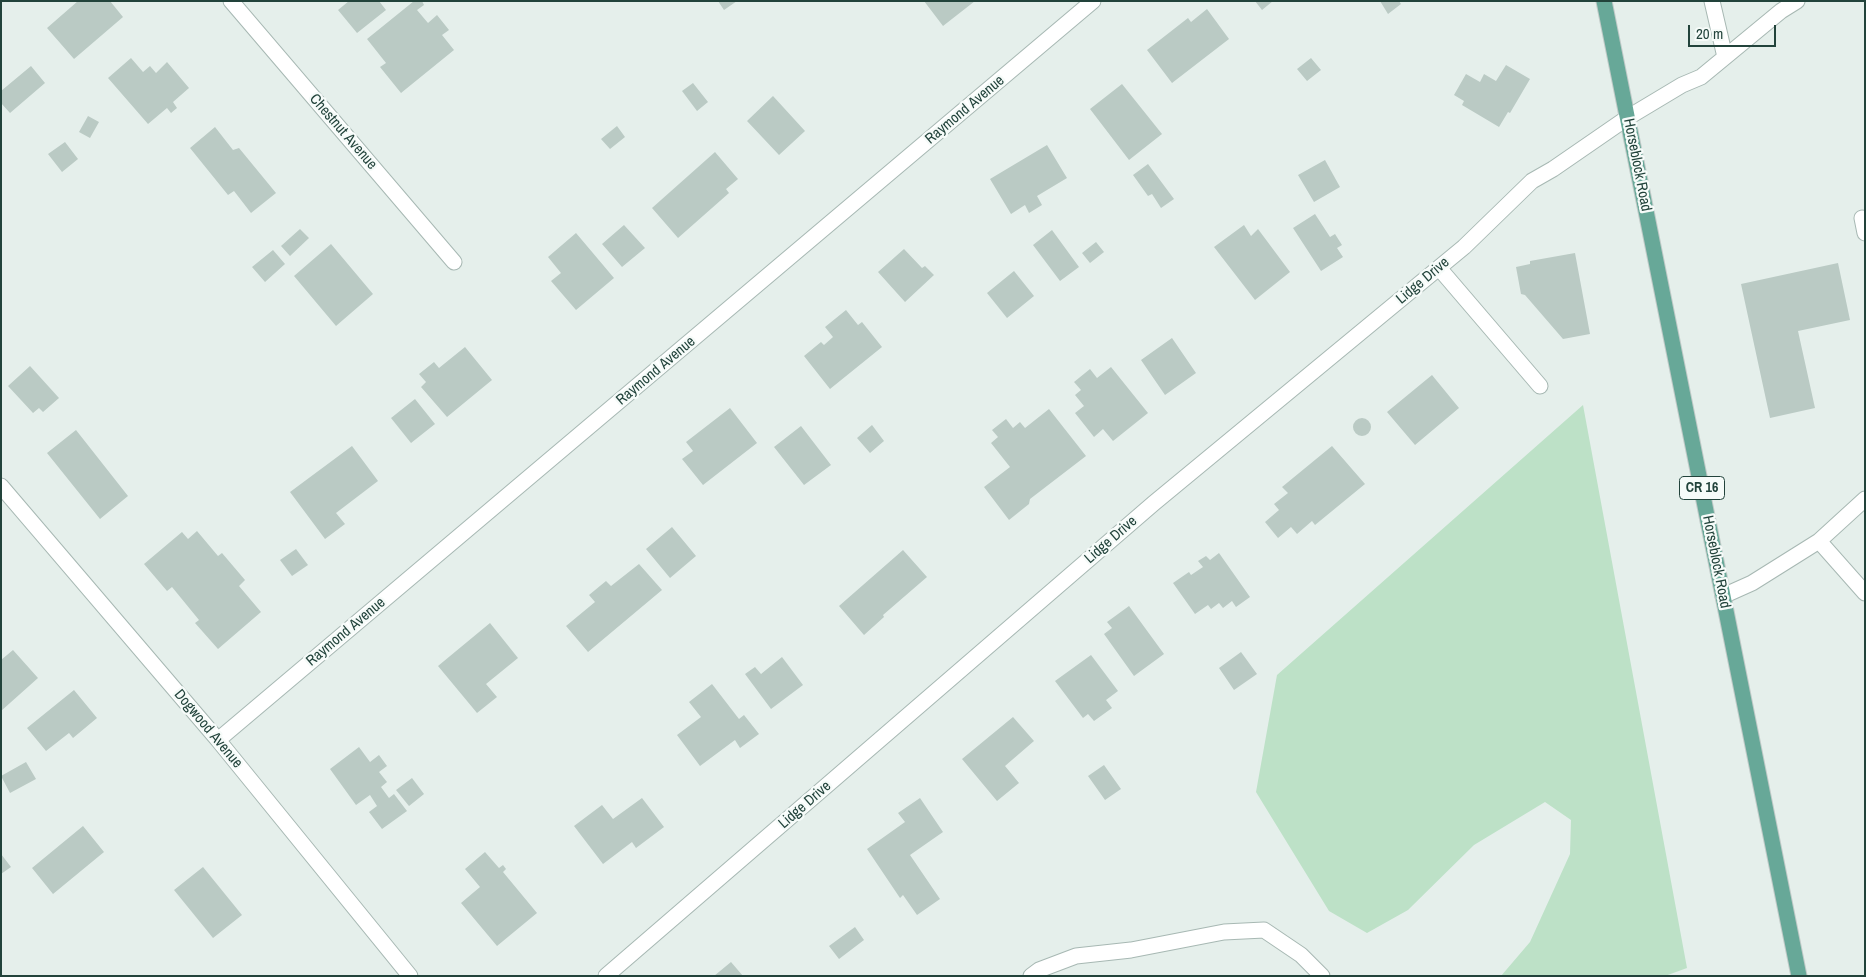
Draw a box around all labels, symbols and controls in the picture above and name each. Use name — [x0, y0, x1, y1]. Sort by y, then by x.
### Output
scale bar — [1691, 15, 1778, 47]
text: 20 m — [1696, 23, 1723, 44]
street label: Raymond Avenue — [922, 72, 1008, 148]
street label: Chestnut Avenue — [305, 91, 381, 173]
street label: Horseblock Road — [1619, 117, 1655, 213]
street label: Lidge Drive — [1393, 254, 1453, 308]
street label: Raymond Avenue — [613, 333, 699, 409]
road number: CR 16 — [1680, 476, 1724, 499]
street label: Lidge Drive — [1081, 512, 1141, 568]
street label: Horseblock Road — [1698, 514, 1734, 610]
street label: Raymond Avenue — [303, 594, 389, 670]
street label: Dogwood Avenue — [170, 686, 246, 772]
street label: Lidge Drive — [775, 777, 835, 833]

